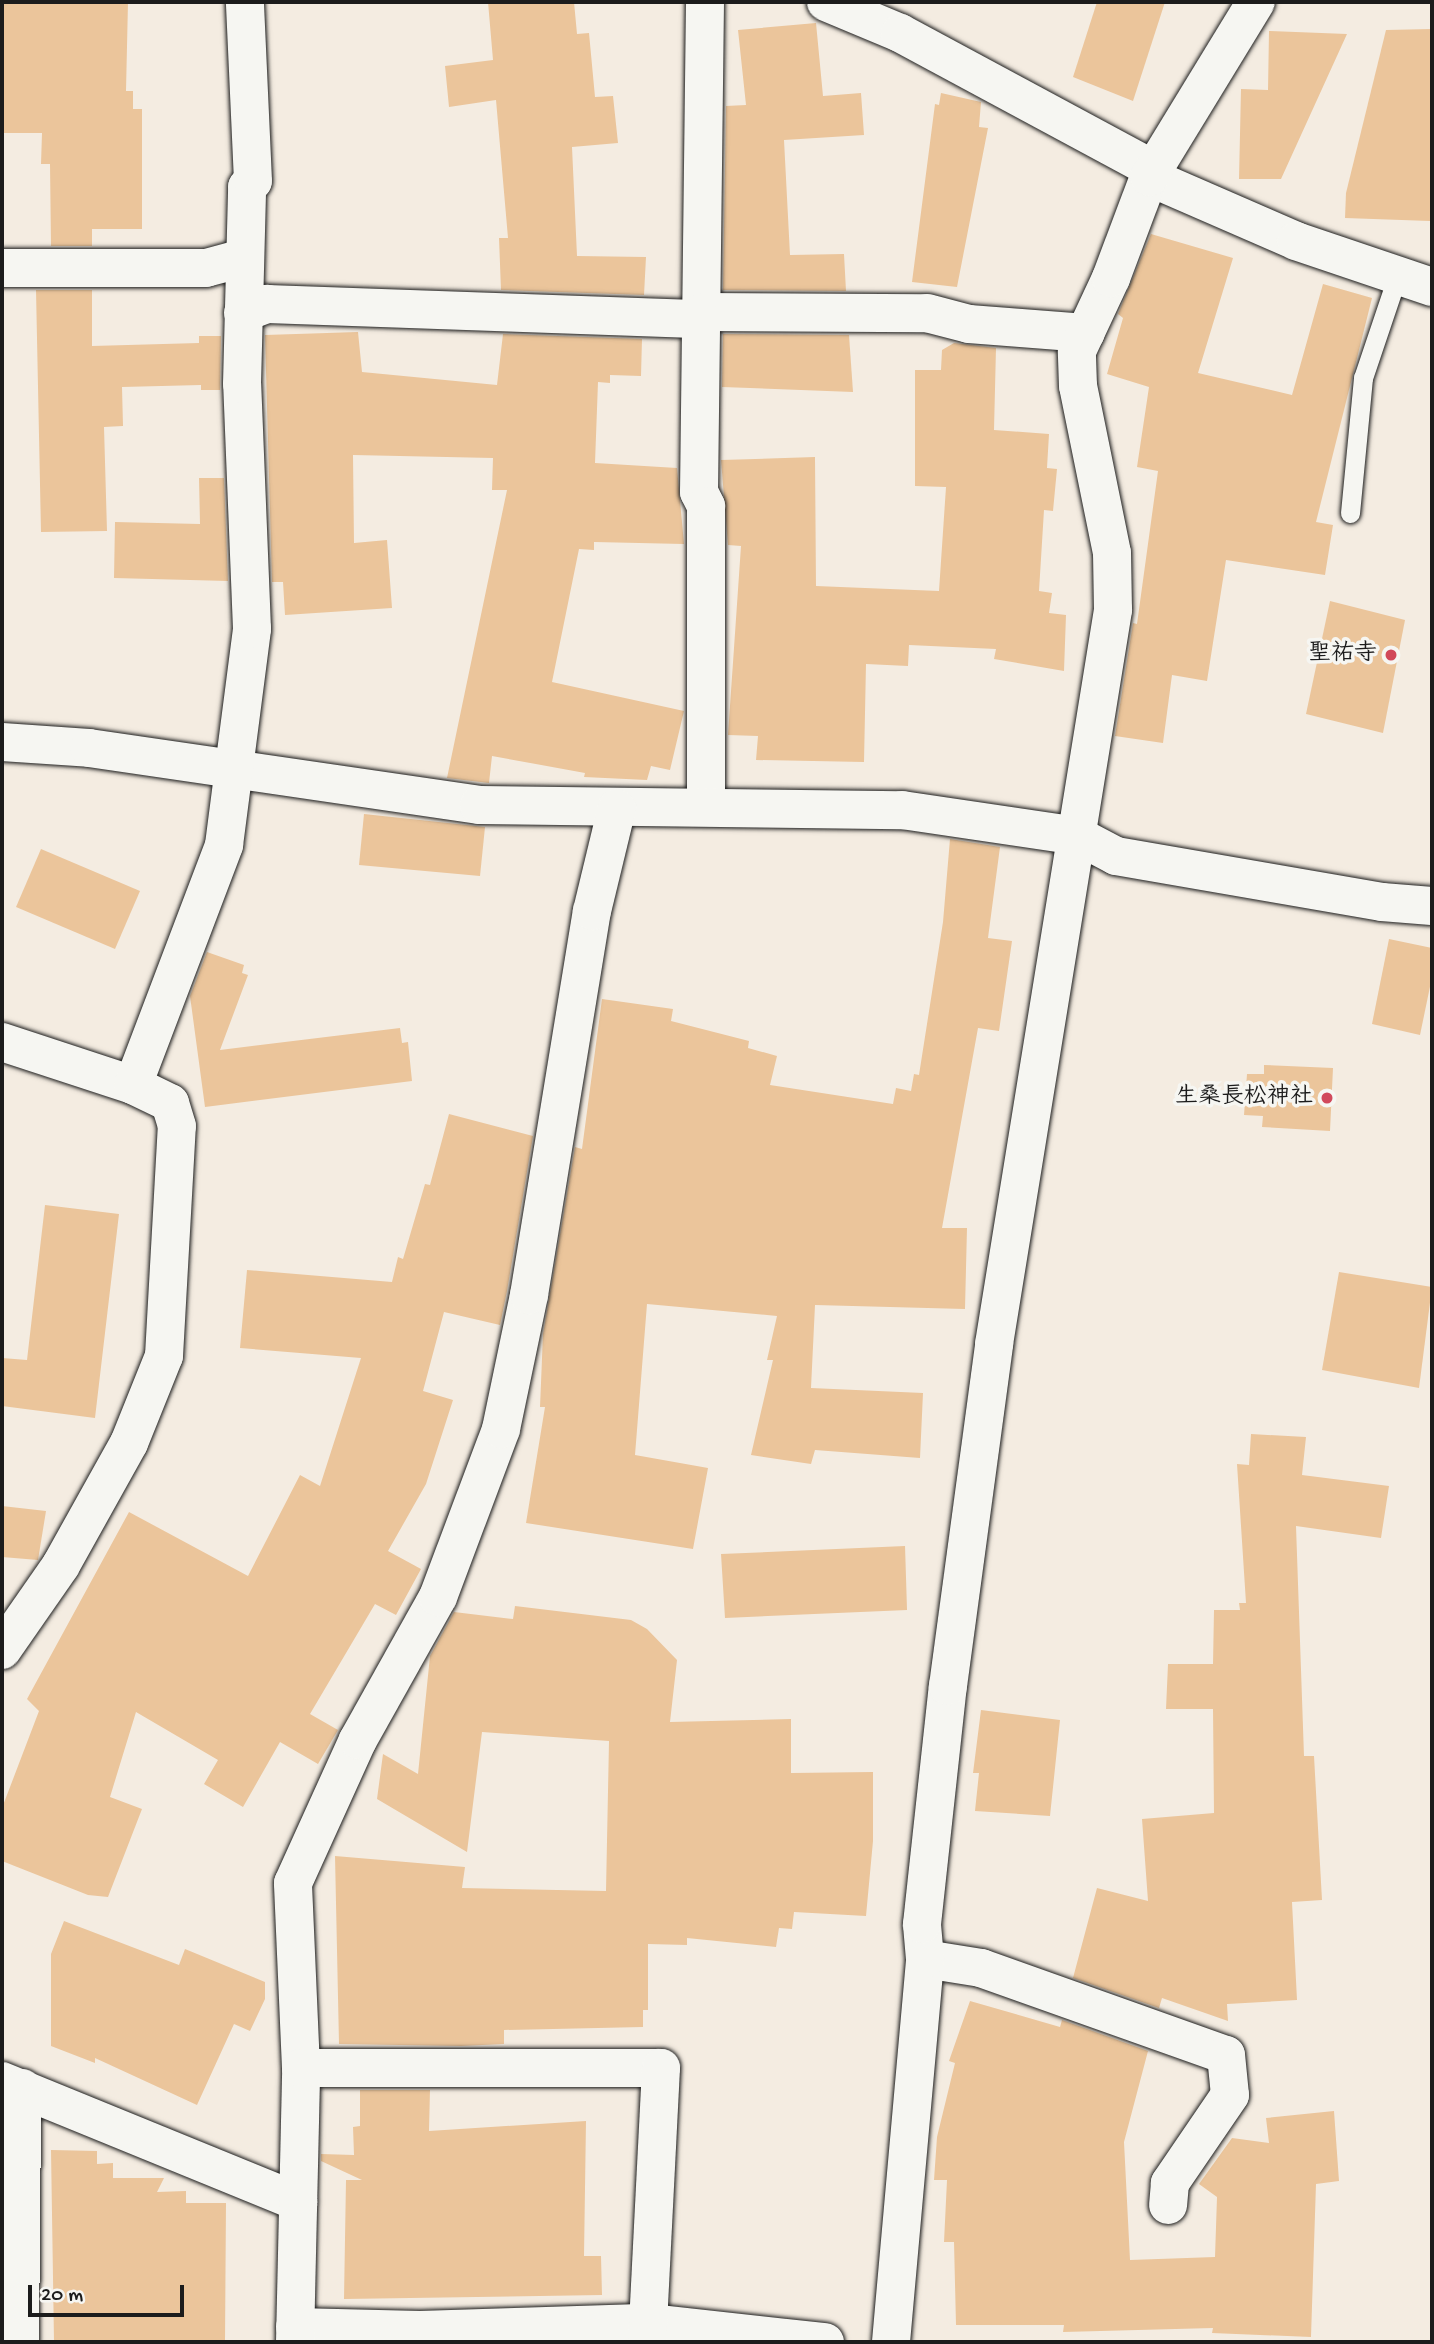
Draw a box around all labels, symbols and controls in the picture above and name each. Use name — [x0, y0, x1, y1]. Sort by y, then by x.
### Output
place label: 聖祐寺 — [1308, 641, 1377, 669]
marker: 聖祐寺 — [1383, 647, 1399, 663]
place label: 生桑長松神社 — [1175, 1084, 1313, 1112]
marker: 生桑長松神社 — [1319, 1090, 1335, 1106]
scale bar — [32, 2270, 187, 2314]
text: 20 m — [41, 2284, 83, 2309]

